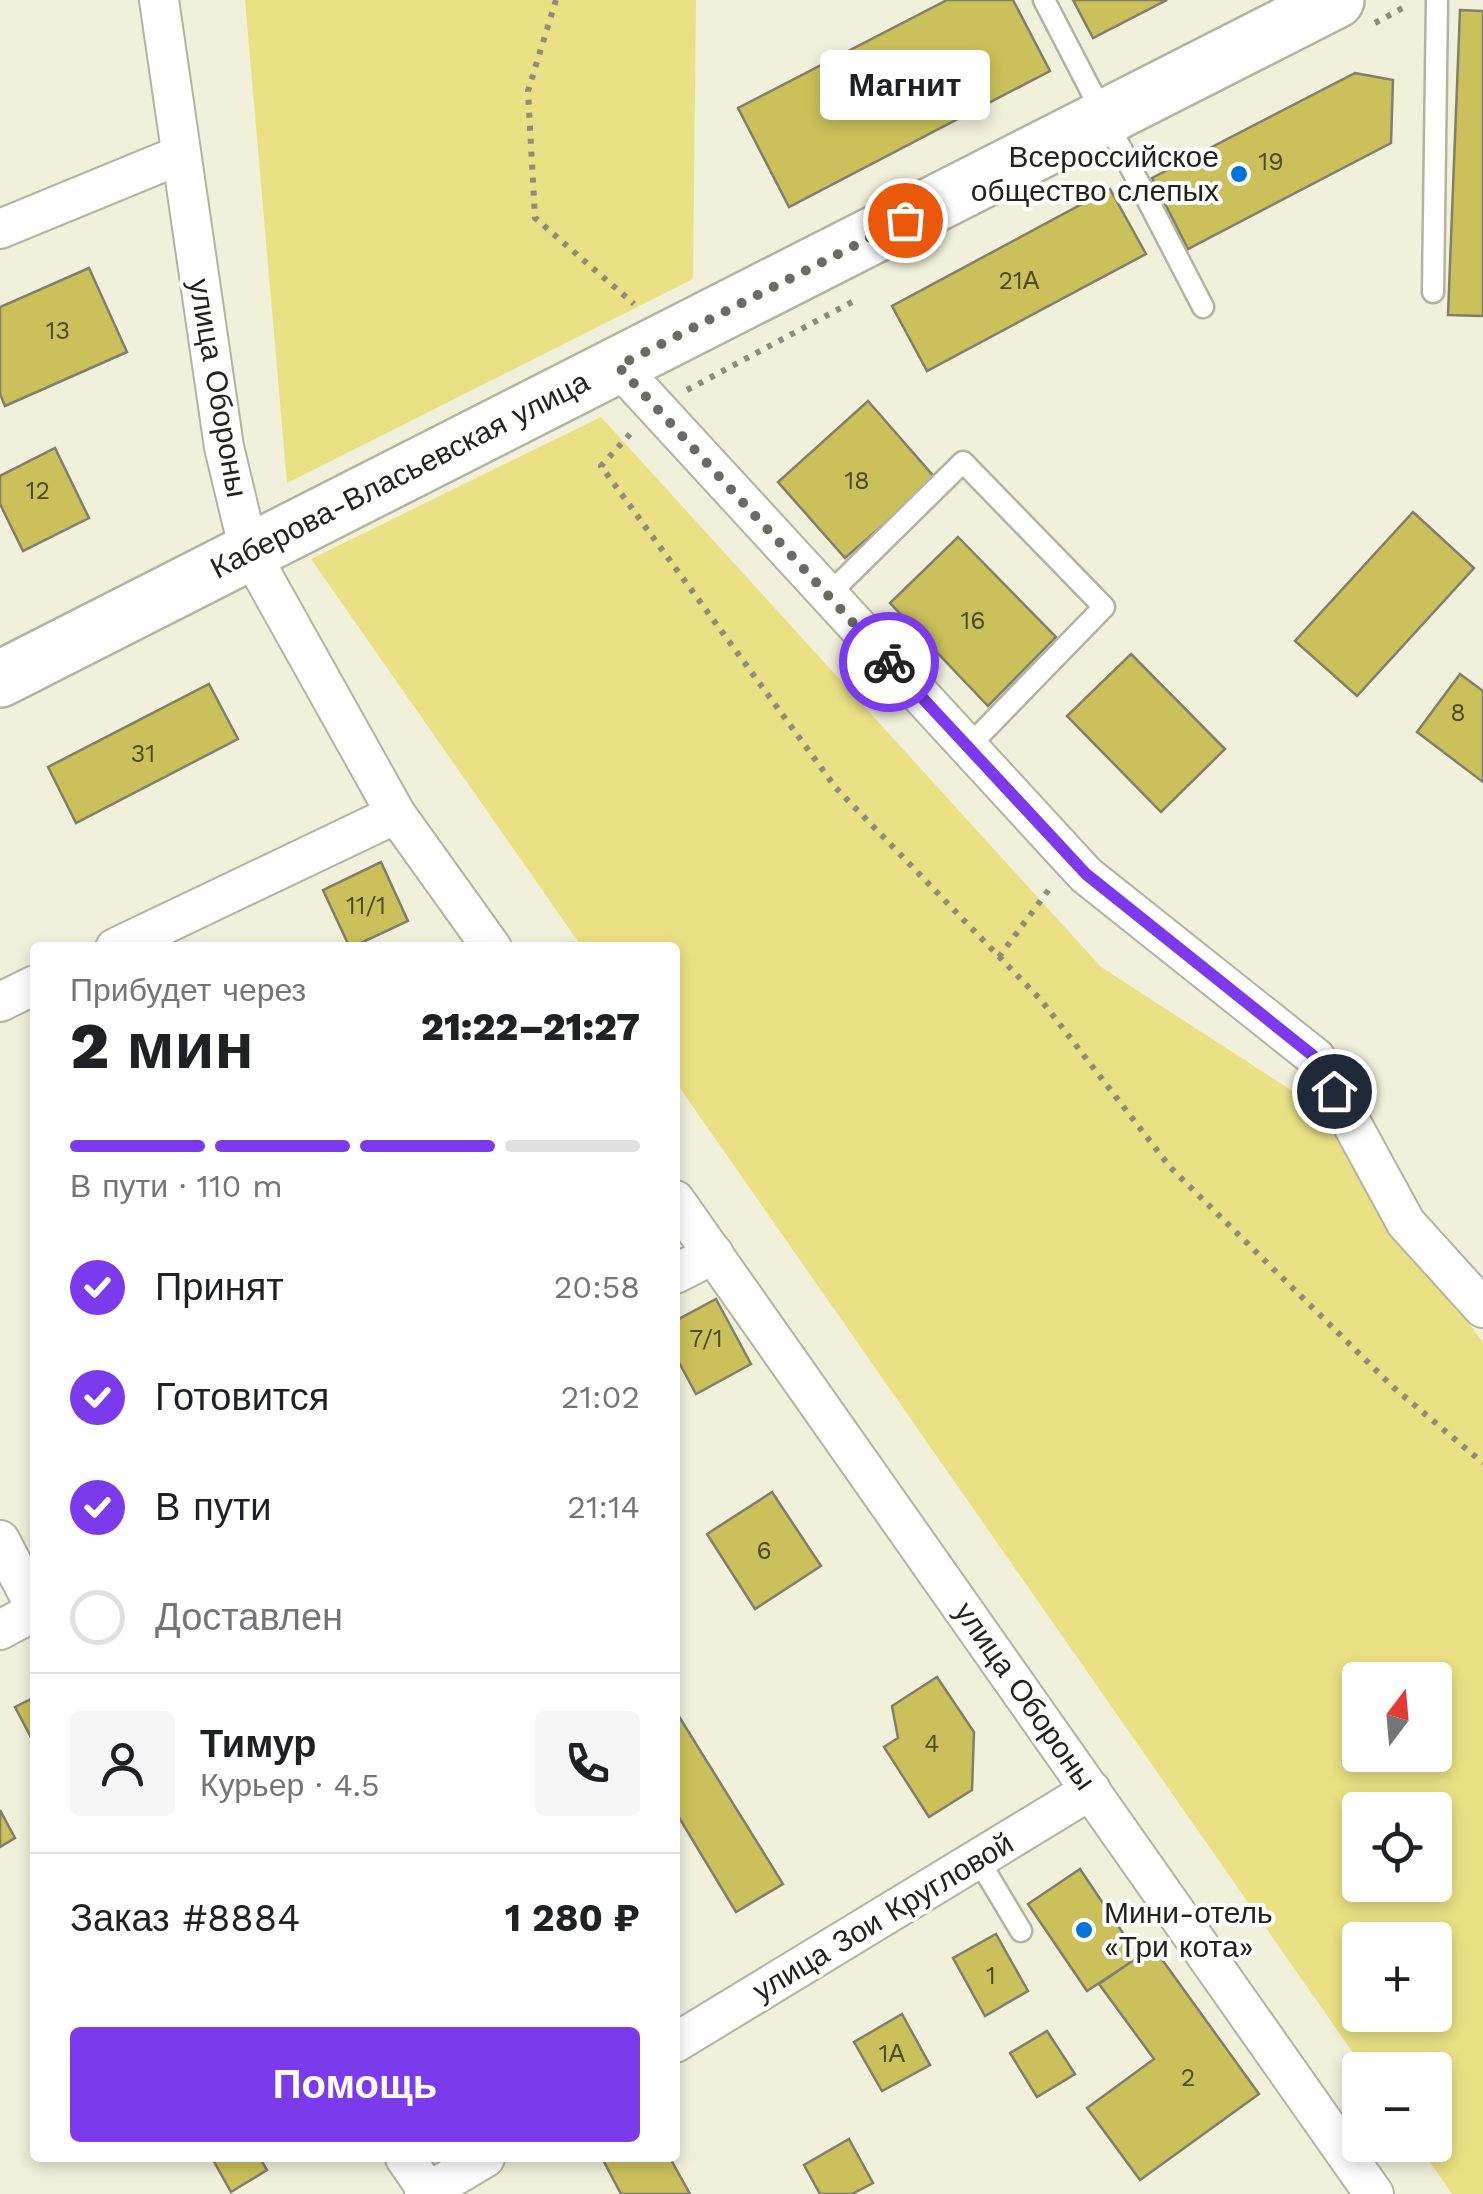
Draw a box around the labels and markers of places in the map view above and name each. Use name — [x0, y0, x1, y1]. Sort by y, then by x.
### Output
callout: Магнит — [820, 50, 990, 120]
place label: Всероссийское общество слепых — [971, 139, 1219, 208]
marker: Всероссийское общество слепых — [1228, 163, 1250, 185]
pin — [863, 178, 948, 263]
pin — [1292, 1049, 1377, 1134]
place label: Мини-отель «Три кота» — [1104, 1895, 1273, 1964]
marker: Мини-отель «Три кота» — [1073, 1919, 1095, 1941]

